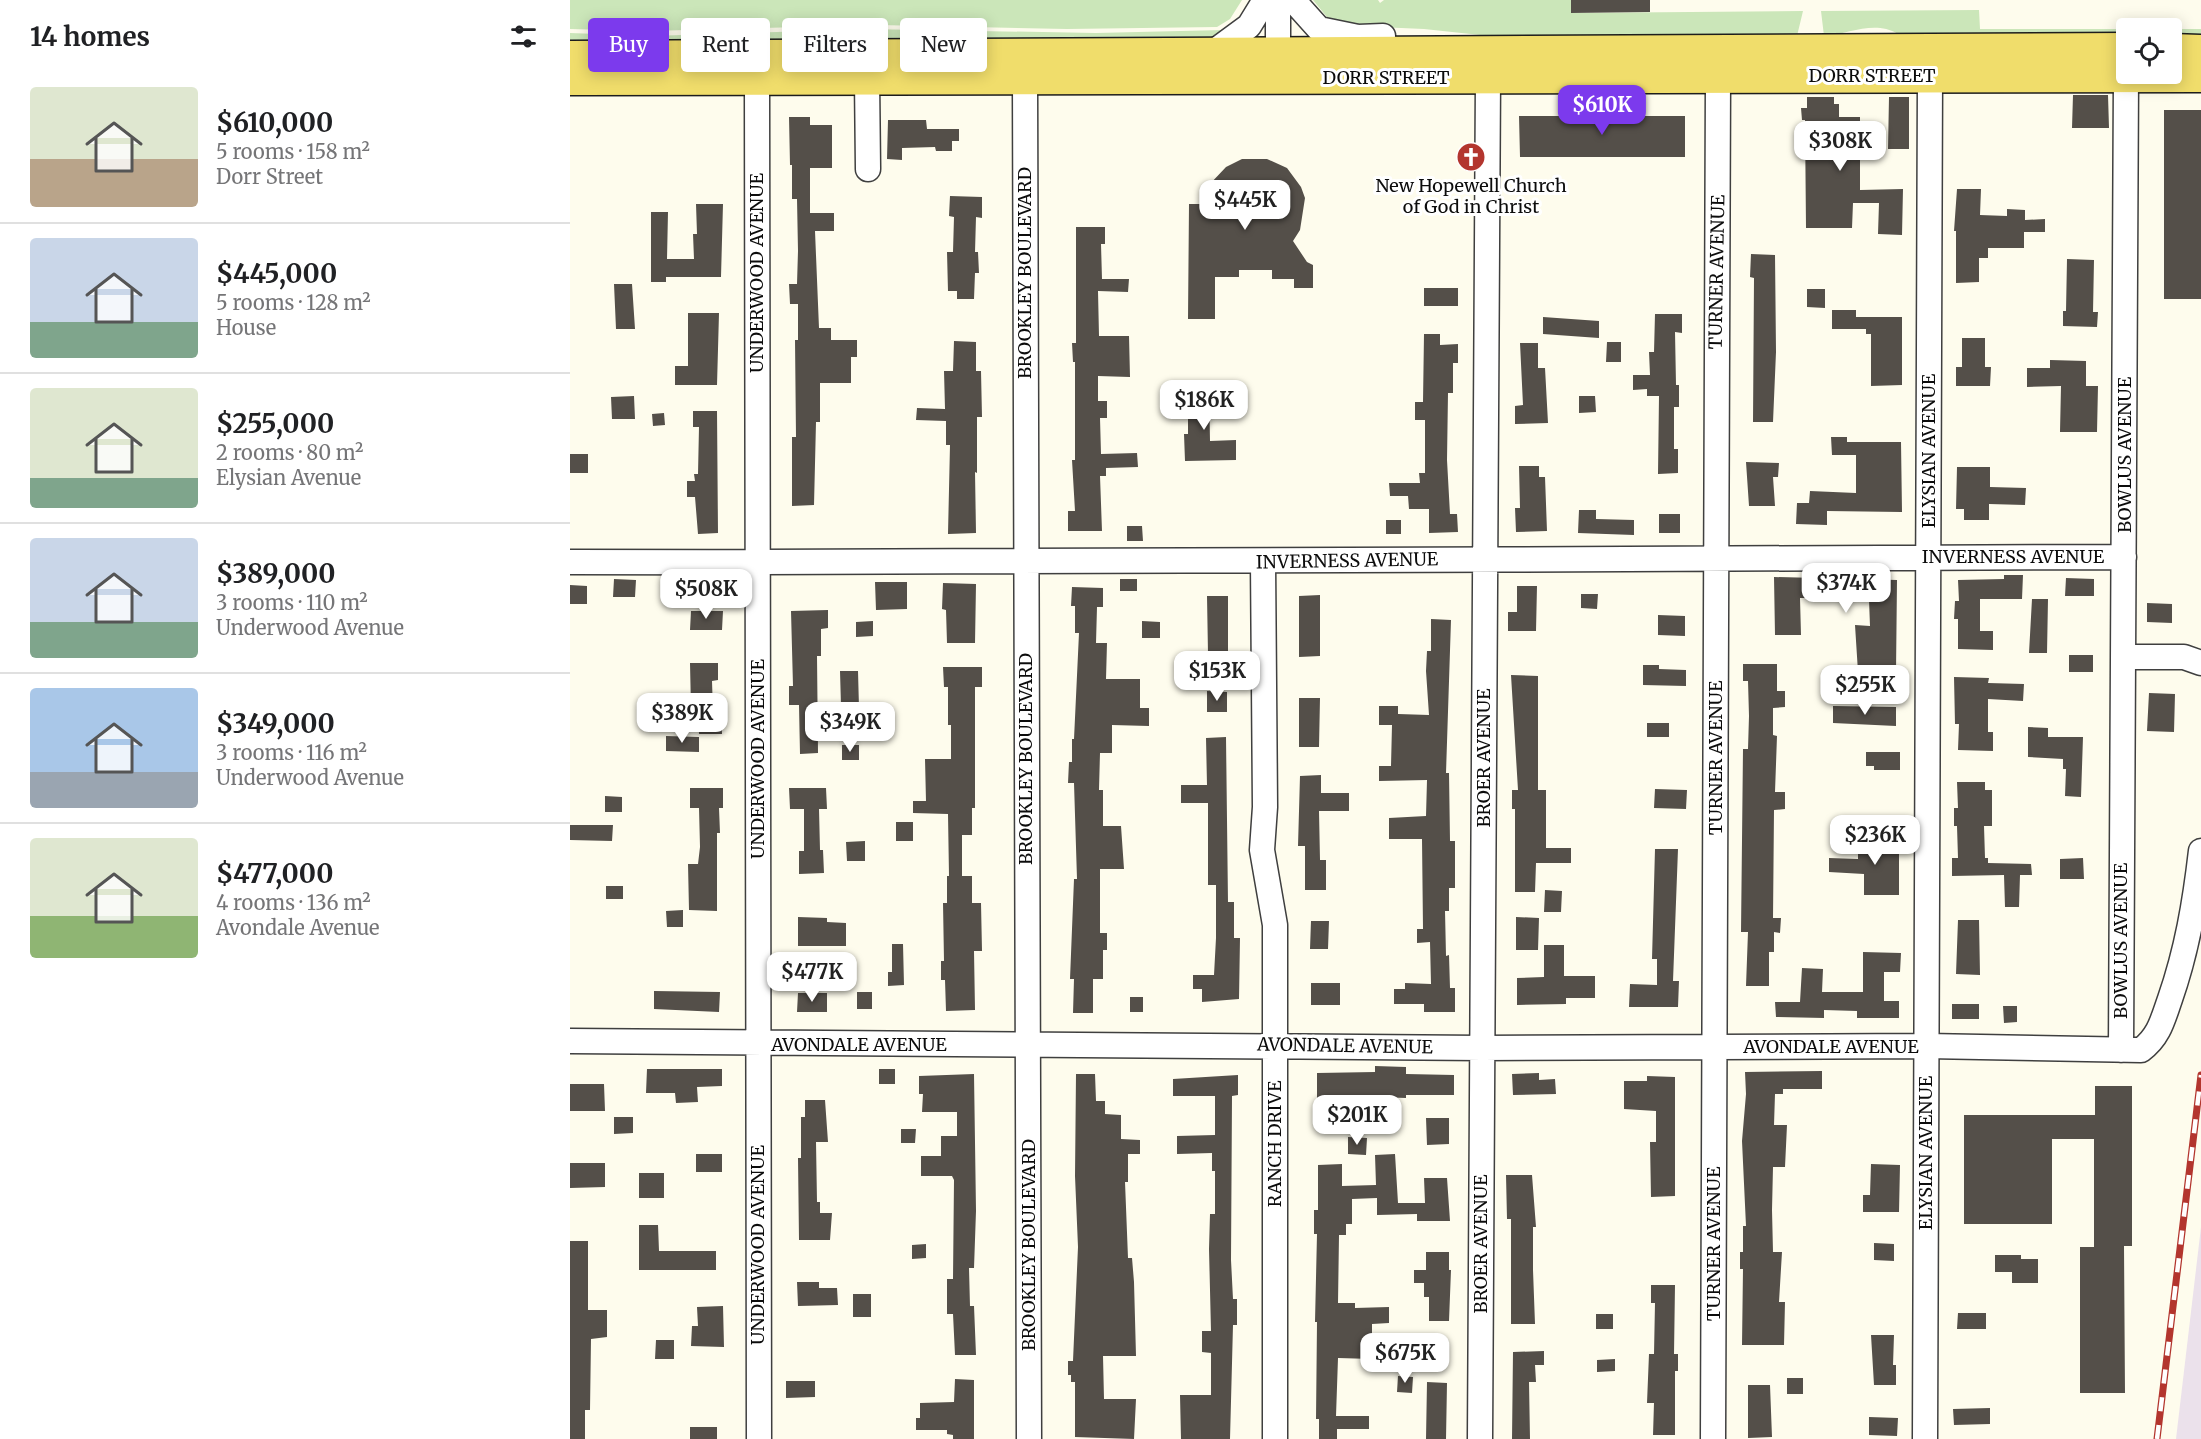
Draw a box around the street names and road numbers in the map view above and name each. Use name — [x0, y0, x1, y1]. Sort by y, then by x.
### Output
street label: DORR STREET — [1808, 64, 1936, 87]
street label: DORR STREET — [1322, 66, 1450, 89]
street label: BROOKLEY BOULEVARD — [1013, 167, 1036, 379]
street label: UNDERWOOD AVENUE — [745, 173, 768, 373]
street label: TURNER AVENUE — [1704, 194, 1729, 350]
street label: ELYSIAN AVENUE — [1917, 373, 1940, 528]
street label: BOWLUS AVENUE — [2113, 376, 2136, 533]
street label: INVERNESS AVENUE — [1922, 545, 2105, 568]
street label: INVERNESS AVENUE — [1256, 547, 1439, 574]
street label: BROOKLEY BOULEVARD — [1014, 653, 1037, 865]
street label: UNDERWOOD AVENUE — [746, 659, 769, 859]
street label: TURNER AVENUE — [1704, 680, 1727, 835]
street label: BROER AVENUE — [1472, 688, 1495, 827]
street label: BOWLUS AVENUE — [2109, 862, 2132, 1019]
street label: AVONDALE AVENUE — [1256, 1032, 1434, 1059]
street label: AVONDALE AVENUE — [770, 1033, 947, 1056]
street label: AVONDALE AVENUE — [1742, 1035, 1919, 1058]
street label: ELYSIAN AVENUE — [1914, 1075, 1937, 1230]
street label: RANCH DRIVE — [1263, 1080, 1286, 1207]
street label: BROOKLEY BOULEVARD — [1017, 1139, 1040, 1351]
street label: UNDERWOOD AVENUE — [746, 1145, 769, 1345]
street label: TURNER AVENUE — [1702, 1166, 1725, 1321]
street label: BROER AVENUE — [1469, 1174, 1492, 1313]

